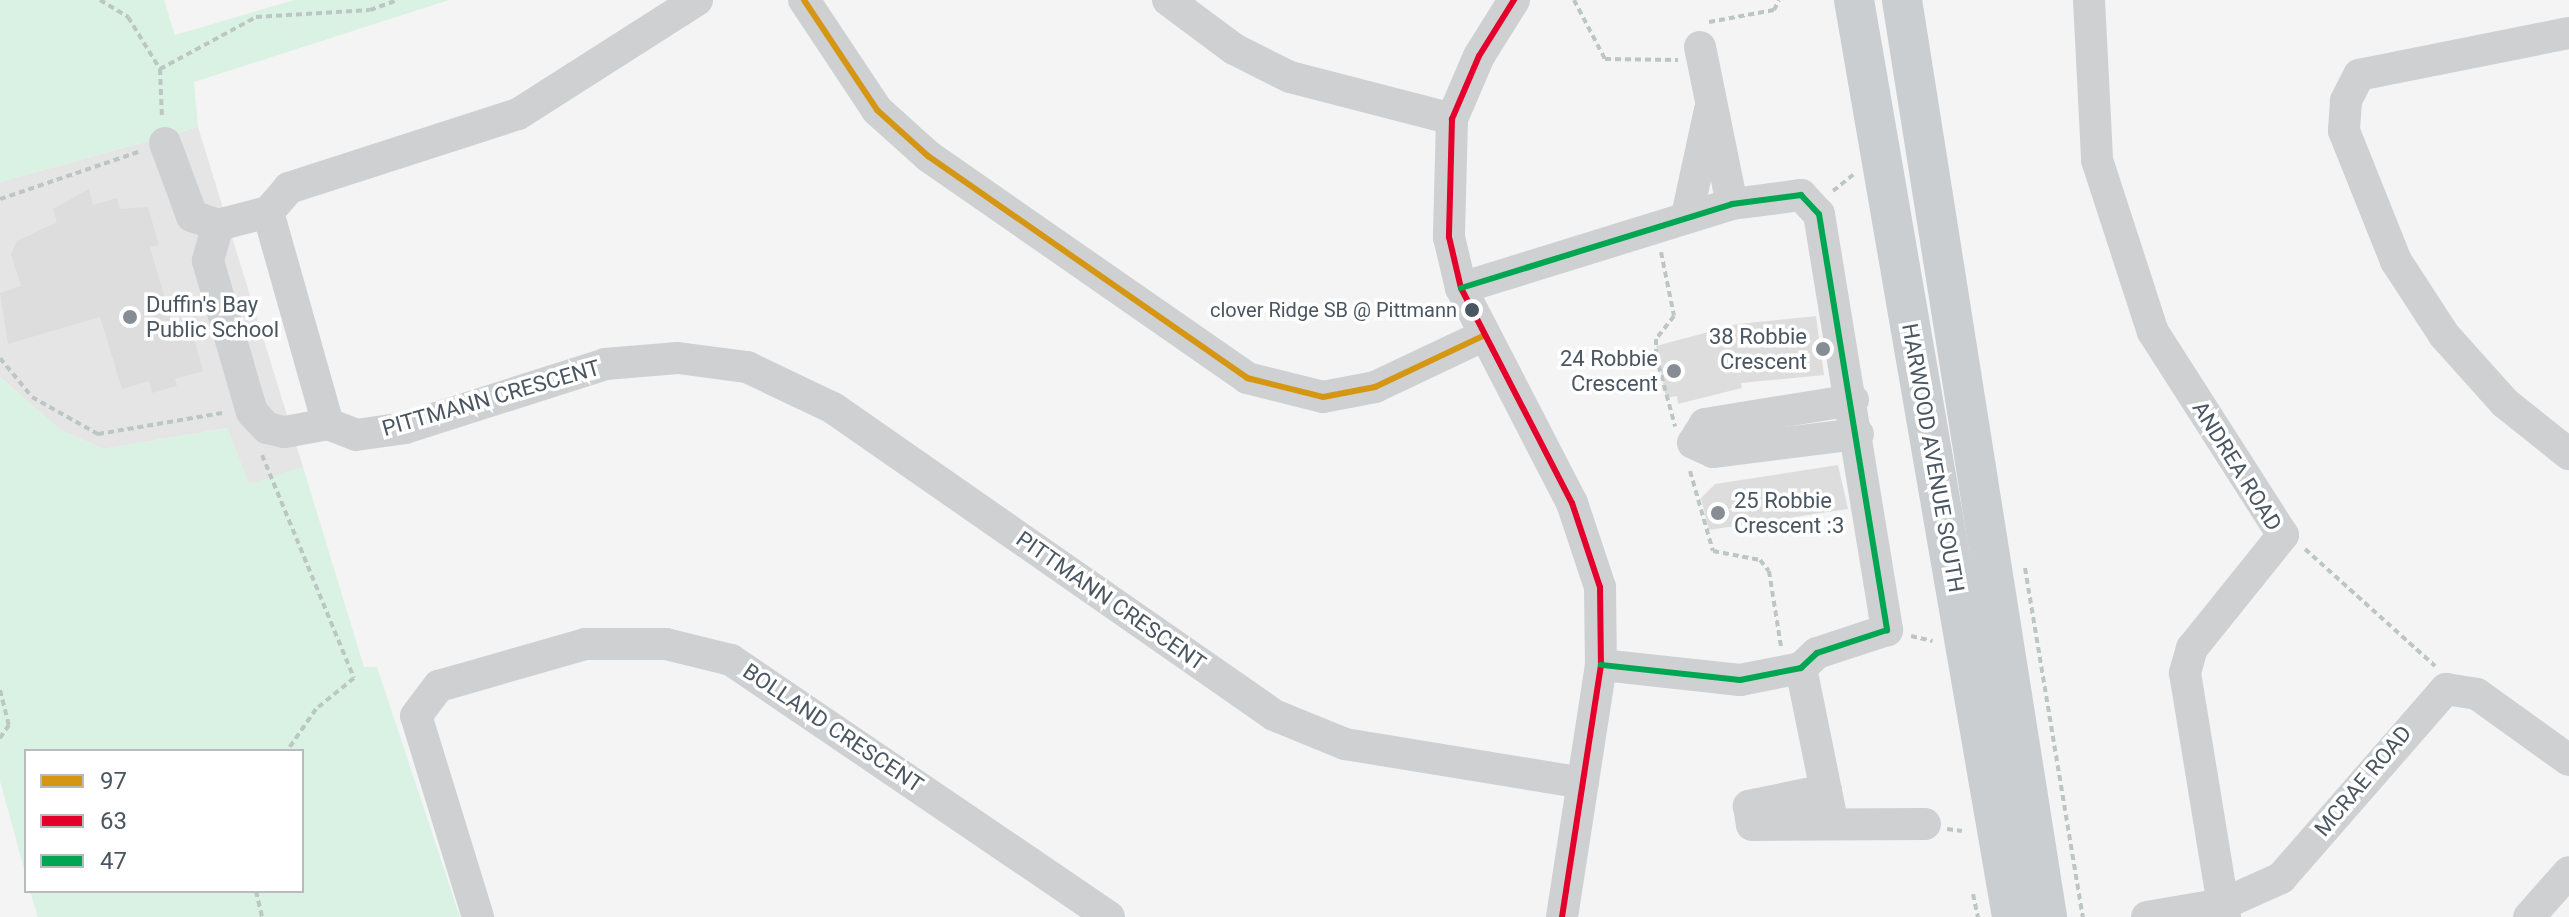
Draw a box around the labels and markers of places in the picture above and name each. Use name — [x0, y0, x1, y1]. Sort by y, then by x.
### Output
place label: Duffin's Bay Public School — [146, 291, 279, 342]
place label: clover Ridge SB @ Pittmann — [1210, 298, 1457, 322]
marker: clover Ridge SB @ Pittmann — [1464, 302, 1480, 318]
marker: Duffin's Bay Public School — [121, 308, 139, 326]
place label: 38 Robbie Crescent — [1709, 323, 1807, 374]
marker: 38 Robbie Crescent — [1814, 340, 1832, 358]
place label: 24 Robbie Crescent — [1560, 345, 1658, 396]
marker: 24 Robbie Crescent — [1665, 362, 1683, 380]
place label: 25 Robbie Crescent :3 — [1734, 487, 1844, 538]
marker: 25 Robbie Crescent :3 — [1709, 504, 1727, 522]

